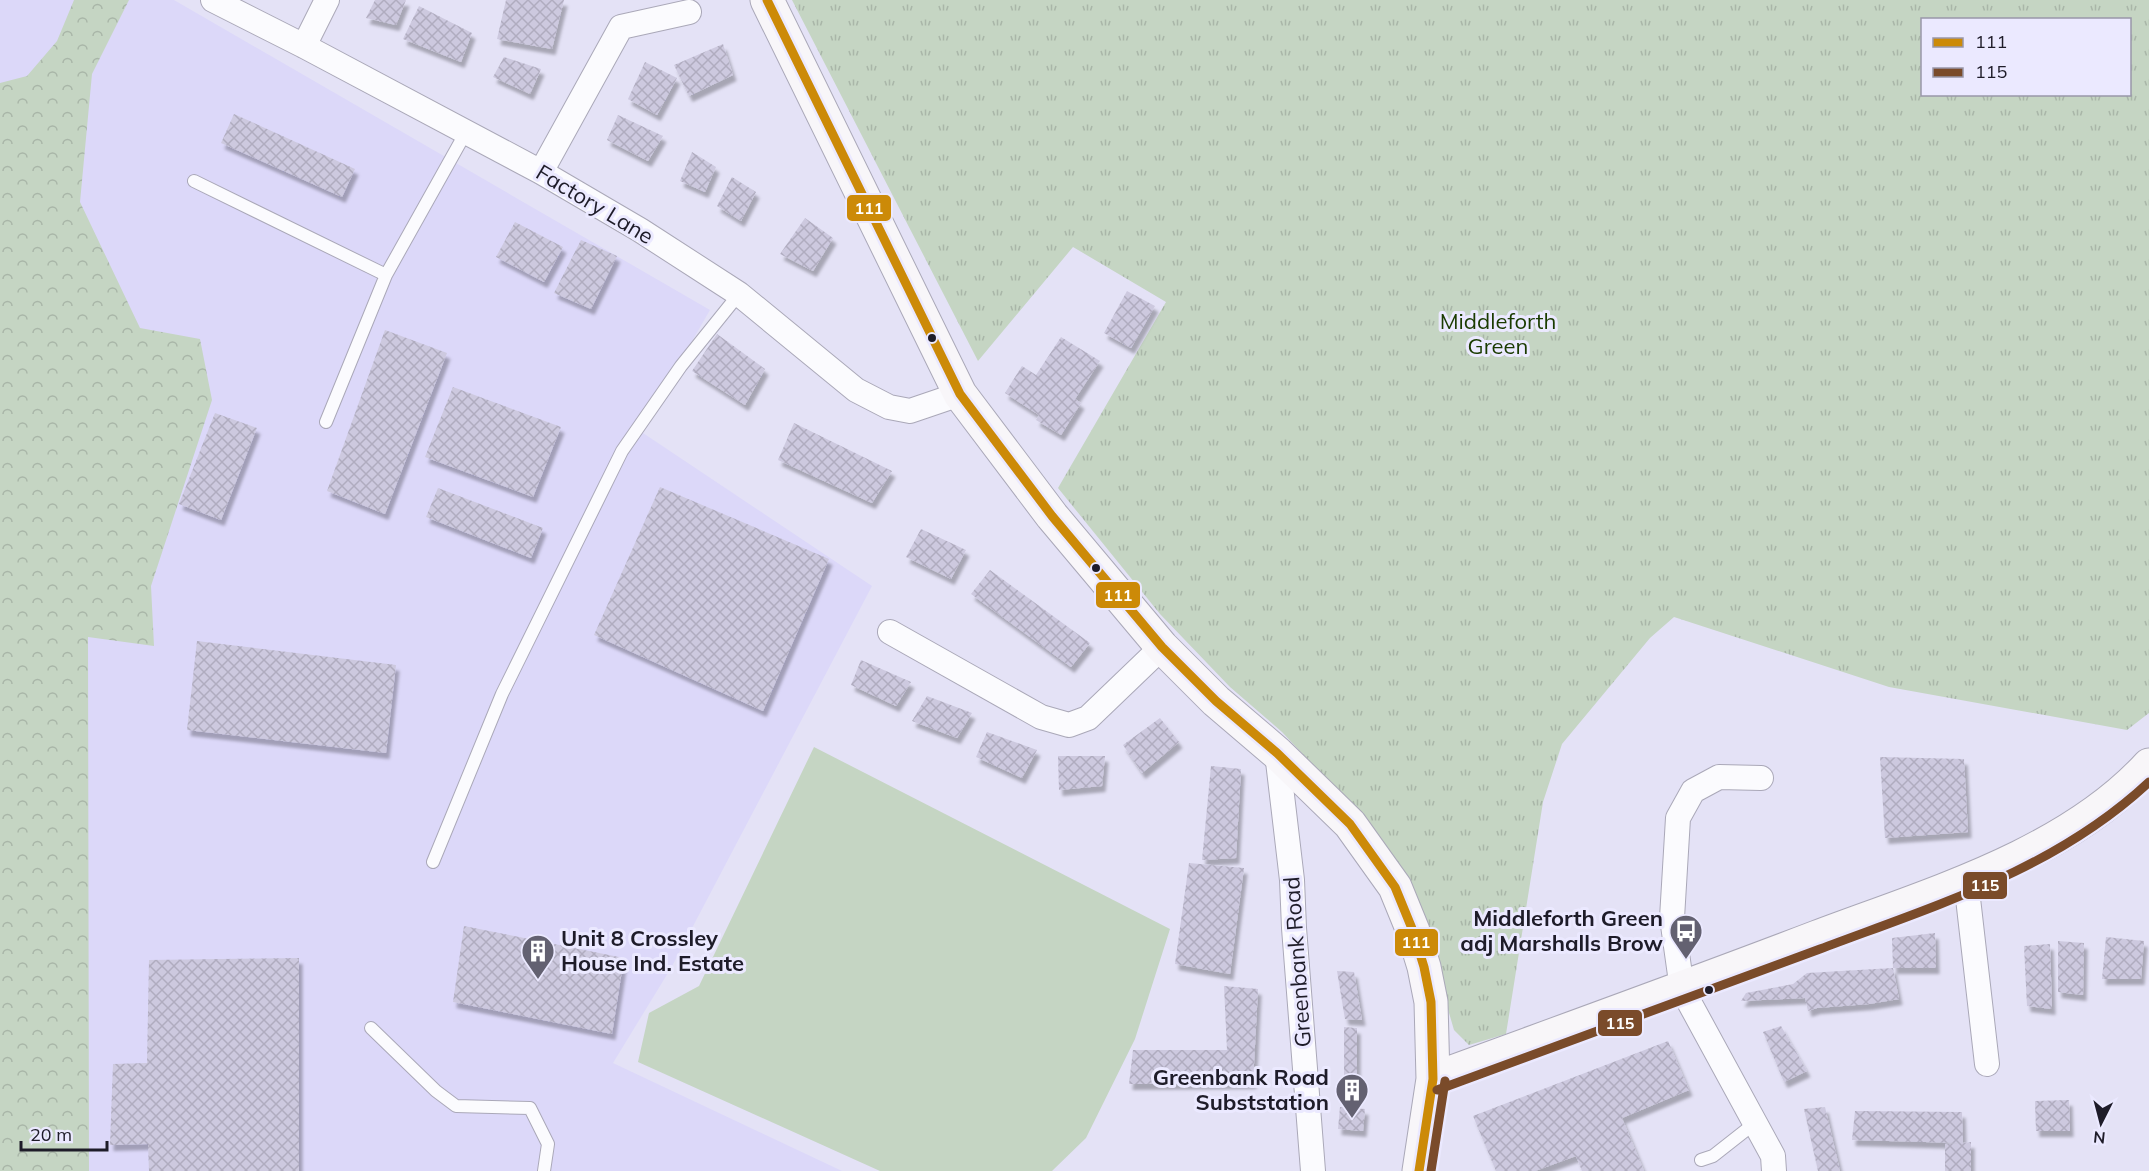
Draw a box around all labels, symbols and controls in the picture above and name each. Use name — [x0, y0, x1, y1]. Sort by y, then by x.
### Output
legend — [1921, 18, 2131, 96]
text: 111 — [1975, 30, 2007, 53]
text: 115 — [1975, 60, 2008, 83]
street label: Factory Lane — [531, 158, 659, 250]
line badge: 111 — [846, 194, 892, 222]
text: 111 — [855, 198, 883, 218]
park label: Middleforth Green — [1440, 307, 1556, 360]
unlabelled marker — [926, 332, 938, 344]
unlabelled marker — [1090, 562, 1102, 574]
line badge: 111 — [1095, 581, 1141, 609]
text: 111 — [1104, 585, 1132, 605]
line badge: 115 — [1962, 871, 2008, 900]
text: 115 — [1971, 875, 2000, 895]
street label: Greenbank Road — [1277, 876, 1317, 1048]
place label: Middleforth Green adj Marshalls Brow — [1460, 904, 1664, 957]
bus stop icon: Middleforth Green adj Marshalls Brow — [1668, 913, 1704, 960]
place label: Unit 8 Crossley House Ind. Estate — [561, 924, 744, 977]
line badge: 111 — [1394, 928, 1439, 957]
text: 111 — [1402, 932, 1430, 952]
building icon: Unit 8 Crossley House Ind. Estate — [520, 933, 556, 980]
unlabelled marker — [1703, 984, 1715, 996]
line badge: 115 — [1597, 1009, 1643, 1037]
text: 115 — [1606, 1013, 1635, 1033]
place label: Greenbank Road Subststation — [1153, 1063, 1329, 1116]
building icon: Greenbank Road Subststation — [1334, 1072, 1370, 1119]
north arrow — [2071, 1093, 2131, 1153]
scale bar — [21, 1114, 106, 1152]
text: 20 m — [30, 1123, 72, 1146]
text: N — [2092, 1127, 2106, 1148]

